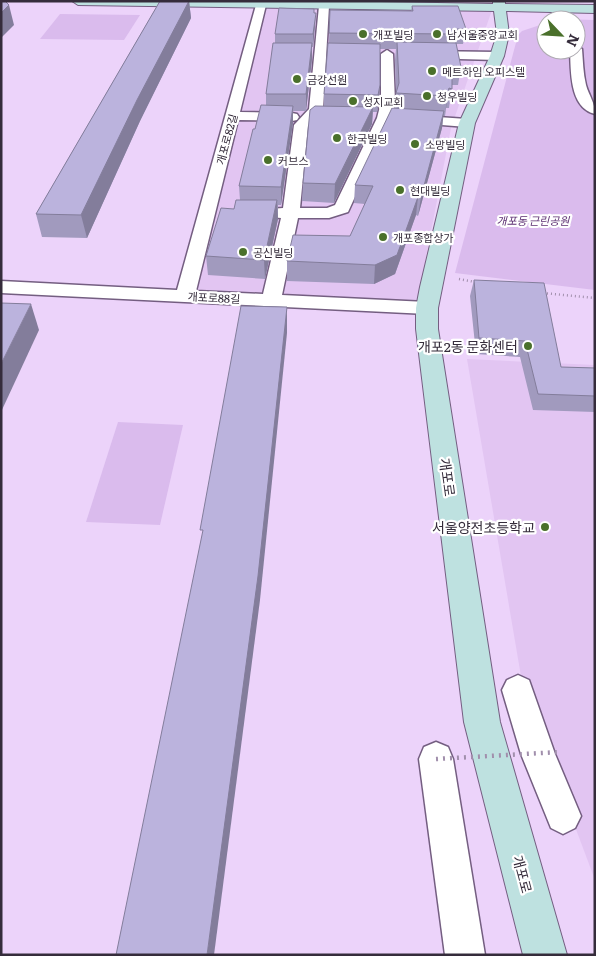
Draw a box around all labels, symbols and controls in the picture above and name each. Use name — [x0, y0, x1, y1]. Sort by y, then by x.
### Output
north arrow — [536, 10, 586, 60]
place label: 개포빌딩 — [373, 26, 413, 42]
place label: 남서울중앙교회 — [447, 26, 518, 42]
marker: 개포빌딩 — [357, 28, 369, 40]
marker: 남서울중앙교회 — [431, 28, 443, 40]
text: N — [562, 31, 585, 51]
place label: 메트하임 오피스텔 — [442, 63, 525, 79]
marker: 메트하임 오피스텔 — [426, 65, 438, 77]
place label: 금강선원 — [307, 71, 347, 87]
marker: 금강선원 — [291, 73, 303, 85]
place label: 청우빌딩 — [437, 88, 477, 104]
marker: 청우빌딩 — [421, 90, 433, 102]
place label: 성지교회 — [363, 93, 403, 109]
marker: 성지교회 — [347, 95, 359, 107]
street label: 개포로82길 — [212, 112, 240, 166]
place label: 한국빌딩 — [347, 130, 387, 146]
marker: 한국빌딩 — [331, 132, 343, 144]
place label: 소망빌딩 — [425, 136, 465, 152]
marker: 소망빌딩 — [409, 138, 421, 150]
place label: 커브스 — [278, 152, 308, 168]
marker: 커브스 — [262, 154, 274, 166]
place label: 현대빌딩 — [410, 182, 450, 198]
marker: 현대빌딩 — [394, 184, 406, 196]
park label: 개포동 근린공원 — [497, 212, 570, 228]
place label: 개포종합상가 — [393, 229, 454, 245]
marker: 개포종합상가 — [377, 231, 389, 243]
place label: 공신빌딩 — [253, 244, 293, 260]
marker: 공신빌딩 — [237, 246, 249, 258]
street label: 개포로88길 — [187, 288, 241, 306]
place label: 개포2동 문화센터 — [418, 336, 518, 356]
marker: 개포2동 문화센터 — [522, 340, 534, 352]
street label: 개포로 — [435, 456, 461, 498]
place label: 서울양전초등학교 — [432, 517, 535, 537]
marker: 서울양전초등학교 — [539, 521, 551, 533]
street label: 개포로 — [508, 853, 538, 895]

